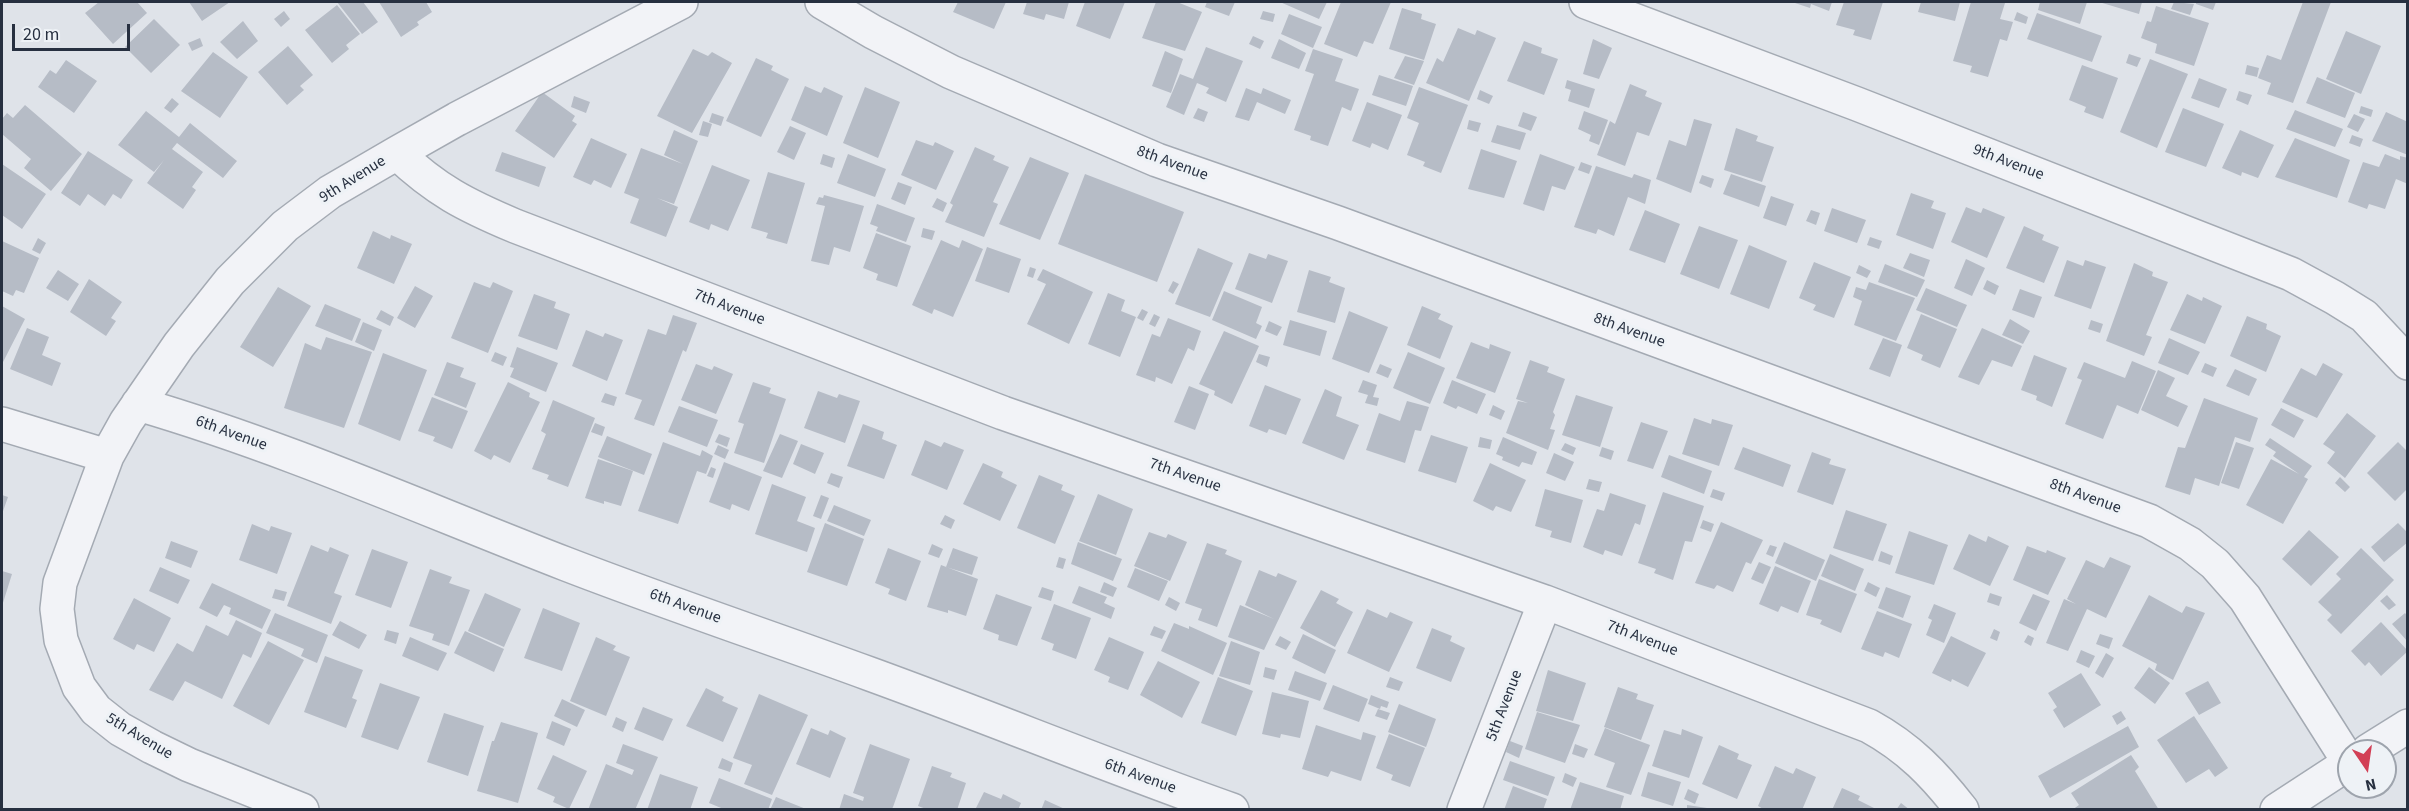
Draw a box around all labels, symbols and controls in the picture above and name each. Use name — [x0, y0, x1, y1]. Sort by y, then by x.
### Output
scale bar — [15, 12, 134, 50]
text: 20 m — [23, 22, 59, 47]
street label: 9th Avenue — [1970, 141, 2046, 185]
street label: 8th Avenue — [1134, 142, 1210, 186]
street label: 9th Avenue — [316, 152, 390, 208]
street label: 7th Avenue — [691, 286, 767, 330]
street label: 8th Avenue — [1591, 309, 1667, 353]
street label: 6th Avenue — [193, 412, 269, 456]
street label: 7th Avenue — [1147, 455, 1223, 497]
street label: 8th Avenue — [2047, 475, 2123, 519]
street label: 6th Avenue — [647, 585, 723, 629]
street label: 7th Avenue — [1604, 617, 1680, 661]
street label: 5th Avenue — [1483, 668, 1527, 744]
street label: 5th Avenue — [102, 710, 176, 764]
north arrow — [2337, 739, 2397, 799]
street label: 6th Avenue — [1102, 755, 1178, 799]
text: N — [2363, 773, 2378, 797]

